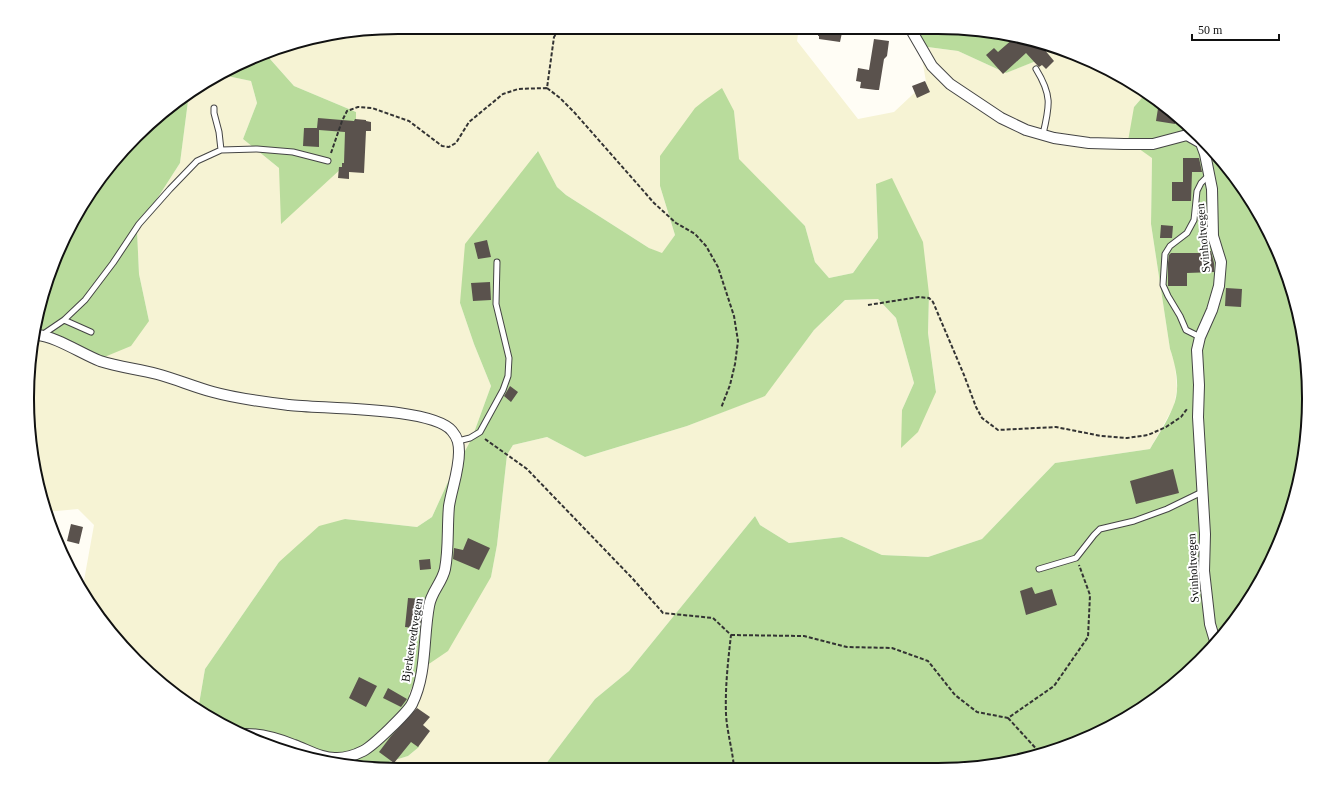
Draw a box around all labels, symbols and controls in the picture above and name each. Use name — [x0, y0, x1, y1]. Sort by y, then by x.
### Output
scale bar — [1192, 16, 1279, 42]
text: 50 m — [1198, 23, 1223, 37]
street label: Svinholtvegen — [1193, 203, 1213, 273]
street label: Svinholtvegen — [1184, 533, 1202, 603]
street label: Bjerketvedtvegen — [398, 597, 426, 683]

